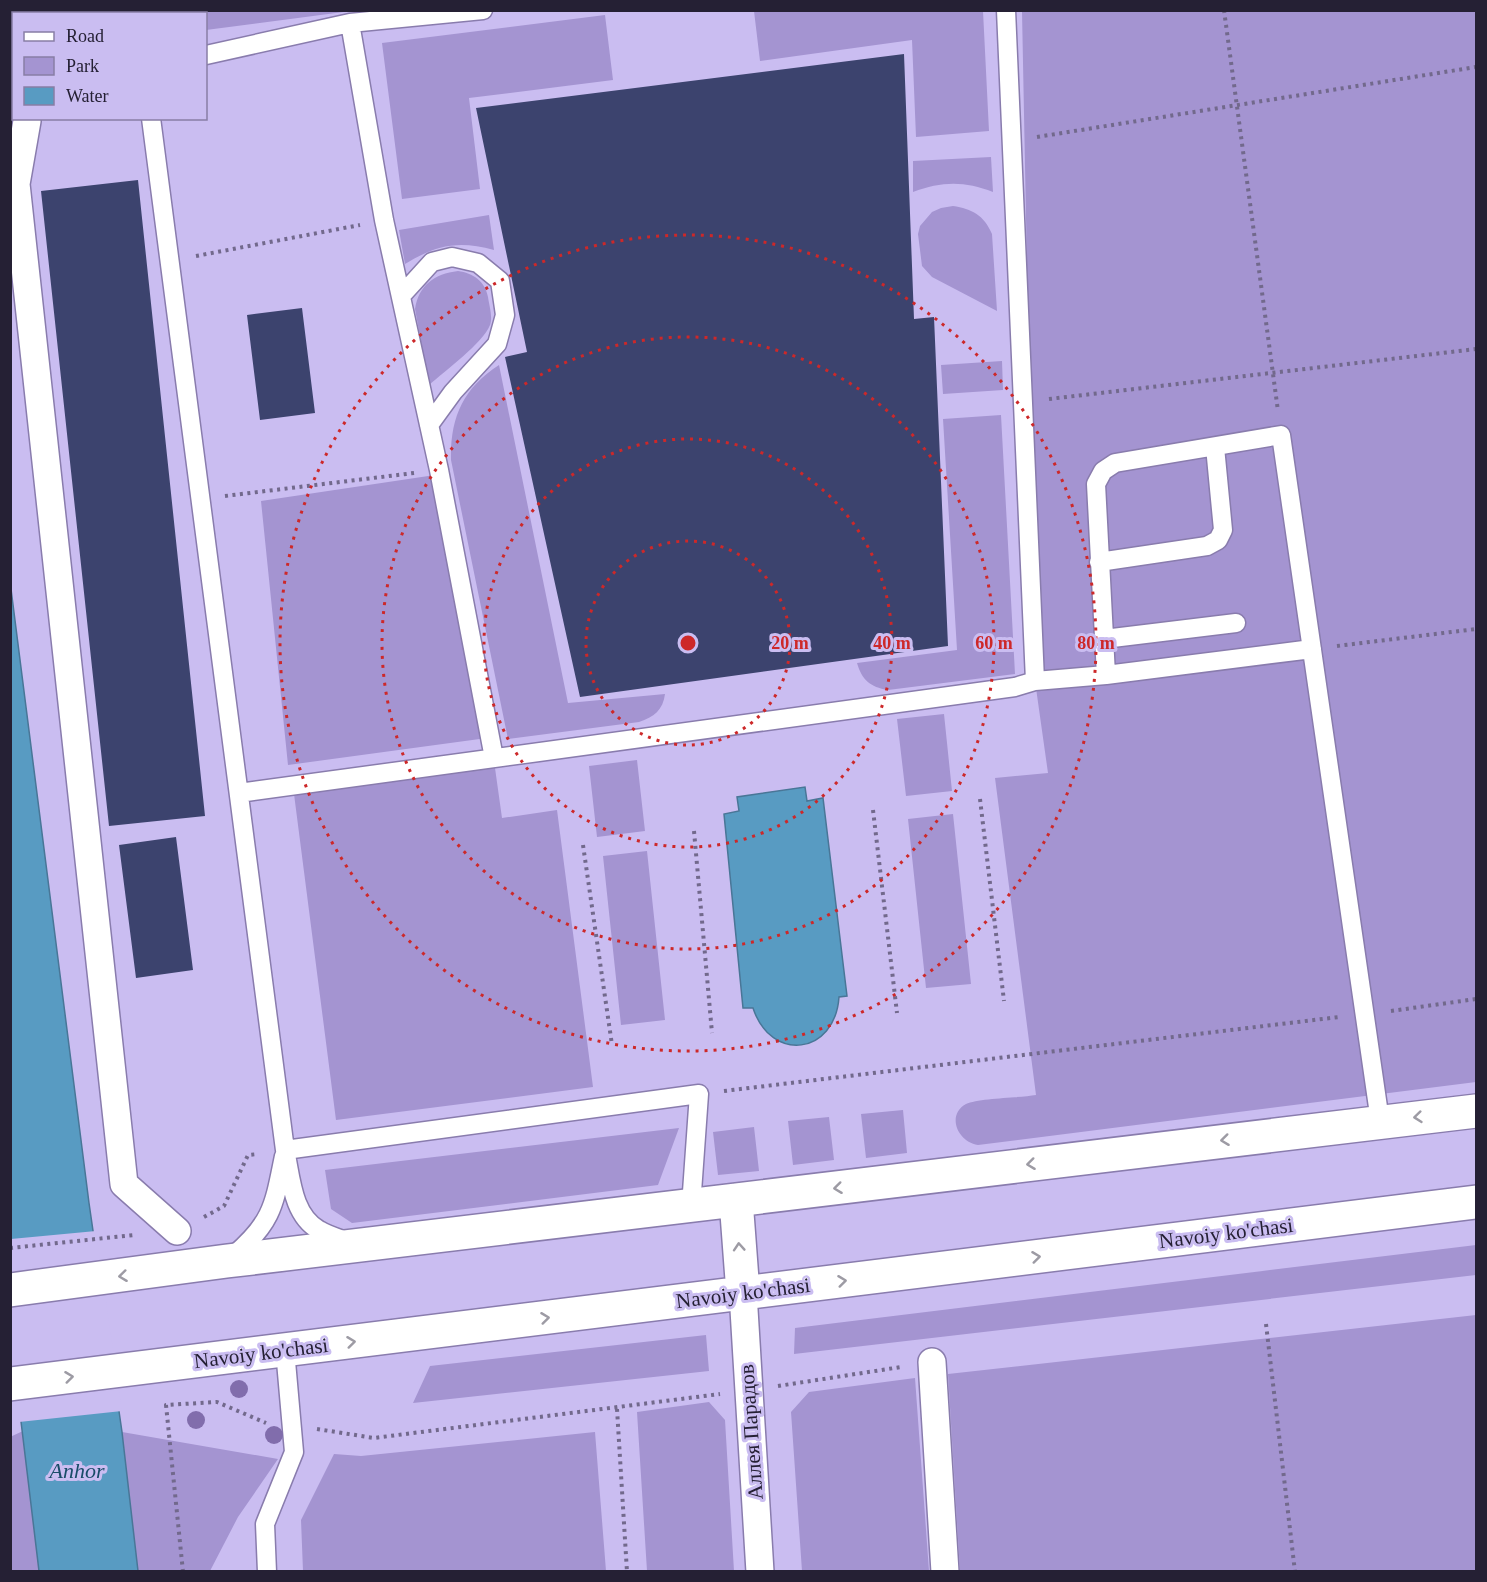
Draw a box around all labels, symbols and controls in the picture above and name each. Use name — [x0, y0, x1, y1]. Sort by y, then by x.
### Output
legend — [12, 12, 207, 120]
text: Road — [66, 26, 104, 46]
text: Park — [66, 56, 99, 76]
text: Water — [66, 86, 109, 106]
centre of rings — [678, 633, 698, 653]
text: 20 m — [771, 633, 809, 653]
text: 40 m — [873, 633, 911, 653]
text: 60 m — [975, 633, 1013, 653]
text: 80 m — [1077, 633, 1115, 653]
one-way arrow — [1414, 1110, 1423, 1123]
one-way arrow — [1220, 1133, 1229, 1146]
one-way arrow — [1027, 1157, 1036, 1170]
one-way arrow — [833, 1181, 842, 1193]
street label: Navoiy ko'chasi — [1158, 1213, 1295, 1253]
one-way arrow — [733, 1242, 746, 1251]
one-way arrow — [1031, 1251, 1040, 1264]
one-way arrow — [118, 1269, 127, 1282]
street label: Navoiy ko'chasi — [675, 1273, 812, 1313]
one-way arrow — [838, 1275, 847, 1288]
one-way arrow — [540, 1312, 549, 1325]
street label: Navoiy ko'chasi — [193, 1333, 330, 1373]
one-way arrow — [347, 1336, 356, 1349]
street label: Аллея Парадов — [734, 1363, 768, 1501]
one-way arrow — [64, 1372, 73, 1384]
water label: Anhor — [48, 1458, 105, 1483]

